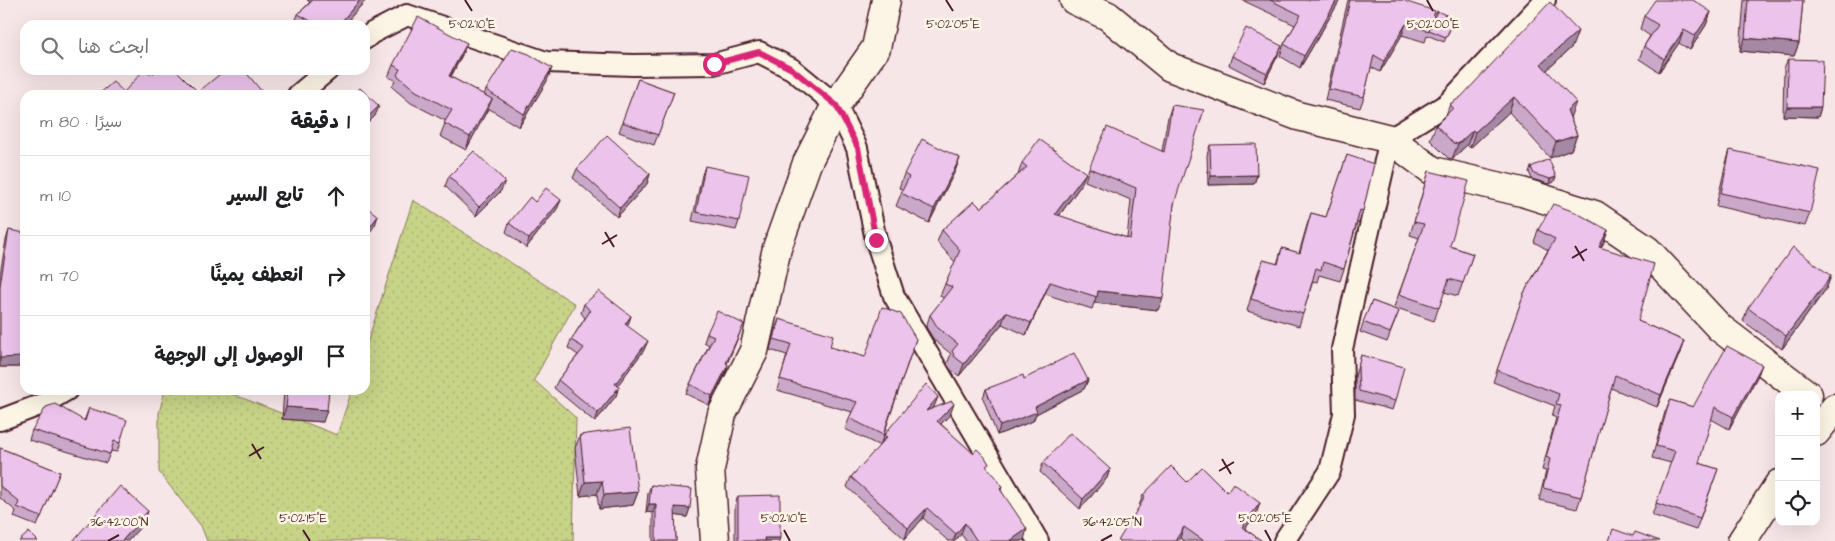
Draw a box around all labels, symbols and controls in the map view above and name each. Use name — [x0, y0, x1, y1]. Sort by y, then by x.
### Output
text: 5°02'10"E — [449, 16, 495, 33]
text: 5°02'05"E — [926, 16, 980, 33]
text: 5°02'00"E — [1407, 16, 1459, 33]
search box — [20, 20, 370, 75]
icon: search — [38, 34, 66, 62]
text: ابحث هنا — [78, 34, 149, 61]
route start — [703, 53, 726, 76]
text: 1 دقيقة — [290, 107, 350, 136]
text: سيرًا · 80 m — [40, 111, 122, 133]
text: تابع السير — [228, 182, 303, 209]
icon: ahead — [322, 182, 350, 210]
text: 10 m — [40, 185, 71, 207]
route end — [865, 229, 888, 252]
text: انعطف يمينًا — [211, 262, 303, 289]
icon: right — [322, 262, 350, 290]
text: 70 m — [40, 265, 79, 287]
text: الوصول إلى الوجهة — [154, 342, 303, 369]
icon: arrive — [322, 342, 350, 370]
map controls — [1775, 391, 1820, 526]
button: + — [1775, 391, 1820, 436]
button: − — [1775, 436, 1820, 481]
button: locate — [1775, 481, 1820, 526]
text: 5°02'15"E — [279, 510, 327, 527]
text: 5°02'10"E — [761, 510, 807, 527]
text: 5°02'05"E — [1238, 510, 1292, 527]
text: 36°42'00"N — [90, 514, 149, 531]
text: 36°42'05"N — [1082, 514, 1142, 531]

